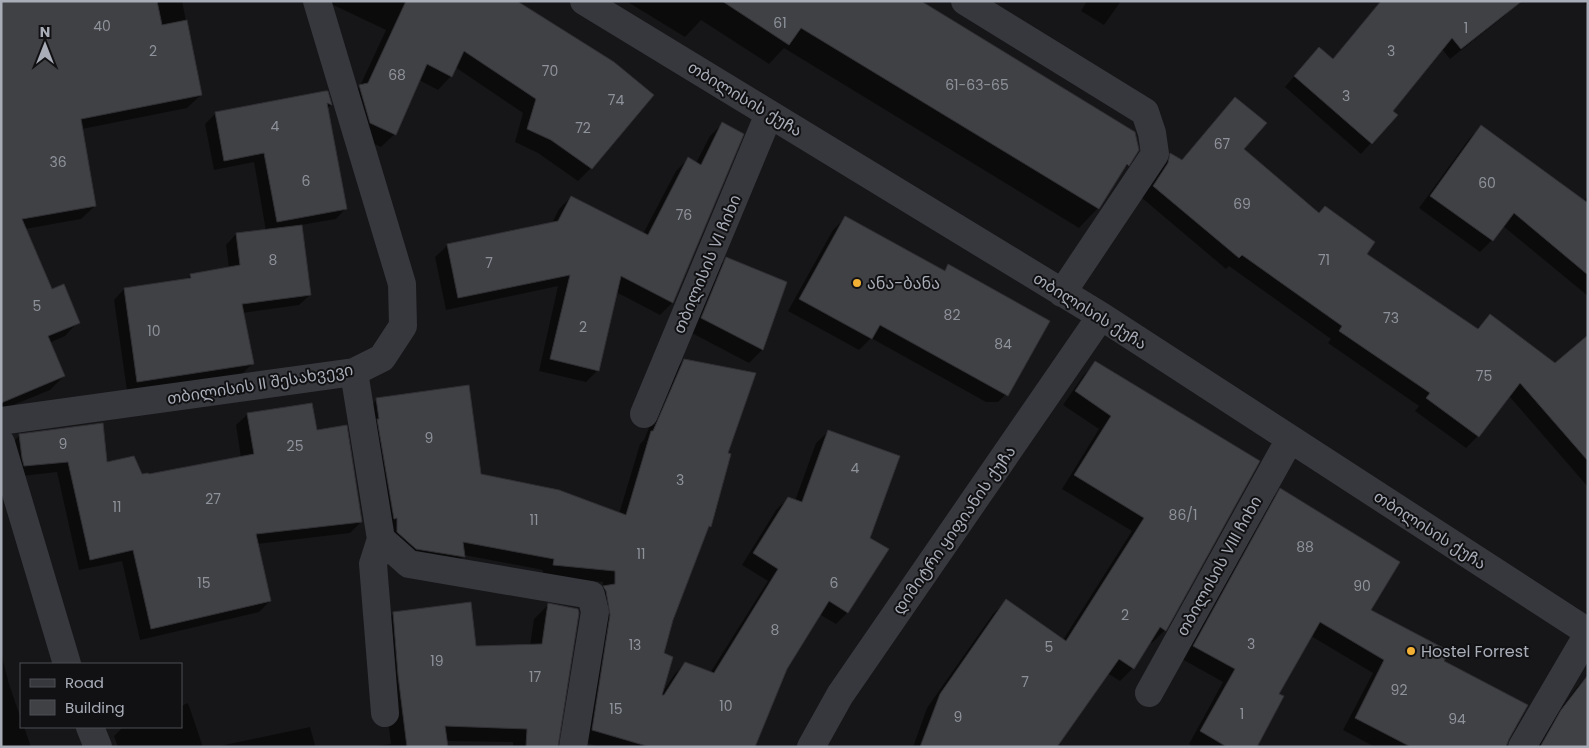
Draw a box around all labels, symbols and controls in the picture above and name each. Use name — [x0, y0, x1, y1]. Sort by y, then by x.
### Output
house number: 61 — [773, 13, 787, 33]
house number: 40 — [93, 16, 111, 36]
house number: 1 — [1464, 18, 1468, 38]
north arrow — [20, 20, 70, 70]
text: N — [40, 22, 50, 42]
house number: 2 — [149, 41, 157, 61]
house number: 3 — [1387, 41, 1395, 61]
street label: თბილისის ქუჩა — [683, 56, 807, 142]
house number: 70 — [542, 61, 558, 81]
house number: 68 — [388, 65, 406, 85]
house number: 61-63-65 — [945, 75, 1009, 95]
house number: 3 — [1342, 86, 1350, 106]
house number: 74 — [608, 90, 624, 110]
house number: 4 — [271, 116, 280, 136]
house number: 72 — [575, 118, 591, 138]
house number: 67 — [1214, 134, 1231, 154]
house number: 36 — [49, 152, 67, 172]
house number: 6 — [302, 171, 311, 191]
house number: 60 — [1478, 173, 1496, 193]
street label: თბილისის VI ჩიხი — [667, 191, 747, 337]
house number: 69 — [1233, 194, 1251, 214]
house number: 76 — [676, 205, 692, 225]
house number: 8 — [269, 250, 278, 270]
house number: 71 — [1318, 250, 1330, 270]
house number: 7 — [485, 253, 493, 273]
street label: თბილისის ქუჩა — [1029, 267, 1151, 355]
place label: ანა-ბანა — [867, 272, 940, 295]
marker: ანა-ბანა — [851, 277, 863, 289]
house number: 5 — [33, 296, 41, 316]
house number: 82 — [944, 305, 960, 325]
house number: 73 — [1383, 308, 1399, 328]
house number: 2 — [579, 317, 587, 337]
house number: 10 — [147, 321, 161, 341]
house number: 84 — [994, 334, 1012, 354]
street label: თბილისის II შესახვევი — [165, 358, 355, 410]
house number: 75 — [1476, 366, 1492, 386]
house number: 9 — [425, 428, 433, 448]
house number: 9 — [59, 434, 67, 454]
house number: 25 — [287, 436, 303, 456]
street label: დიმიტრი ყიფიანის ქუჩა — [887, 441, 1021, 619]
house number: 4 — [851, 458, 860, 478]
house number: 3 — [676, 470, 684, 490]
street label: თბილისის ქუჩა — [1369, 485, 1491, 575]
house number: 27 — [205, 489, 221, 509]
street label: თბილისის VIII ჩიხი — [1171, 492, 1267, 640]
house number: 11 — [113, 497, 121, 517]
house number: 86/1 — [1169, 505, 1197, 525]
house number: 11 — [530, 510, 538, 530]
house number: 88 — [1296, 537, 1314, 557]
house number: 11 — [637, 544, 645, 564]
house number: 15 — [197, 573, 211, 593]
house number: 6 — [830, 573, 839, 593]
house number: 90 — [1353, 576, 1371, 596]
house number: 2 — [1121, 605, 1129, 625]
house number: 8 — [771, 620, 780, 640]
house number: 3 — [1247, 634, 1255, 654]
house number: 13 — [629, 635, 641, 655]
house number: 5 — [1045, 637, 1053, 657]
place label: Hostel Forrest — [1421, 640, 1529, 663]
marker: Hostel Forrest — [1405, 645, 1417, 657]
house number: 19 — [430, 651, 444, 671]
legend — [20, 663, 182, 728]
house number: 17 — [529, 667, 541, 687]
text: Road — [65, 672, 104, 693]
house number: 7 — [1021, 672, 1029, 692]
house number: 92 — [1391, 680, 1407, 700]
house number: 10 — [719, 696, 733, 716]
text: Building — [65, 697, 125, 718]
house number: 15 — [609, 699, 623, 719]
house number: 1 — [1240, 704, 1244, 724]
house number: 9 — [954, 707, 962, 727]
house number: 94 — [1448, 709, 1466, 729]

